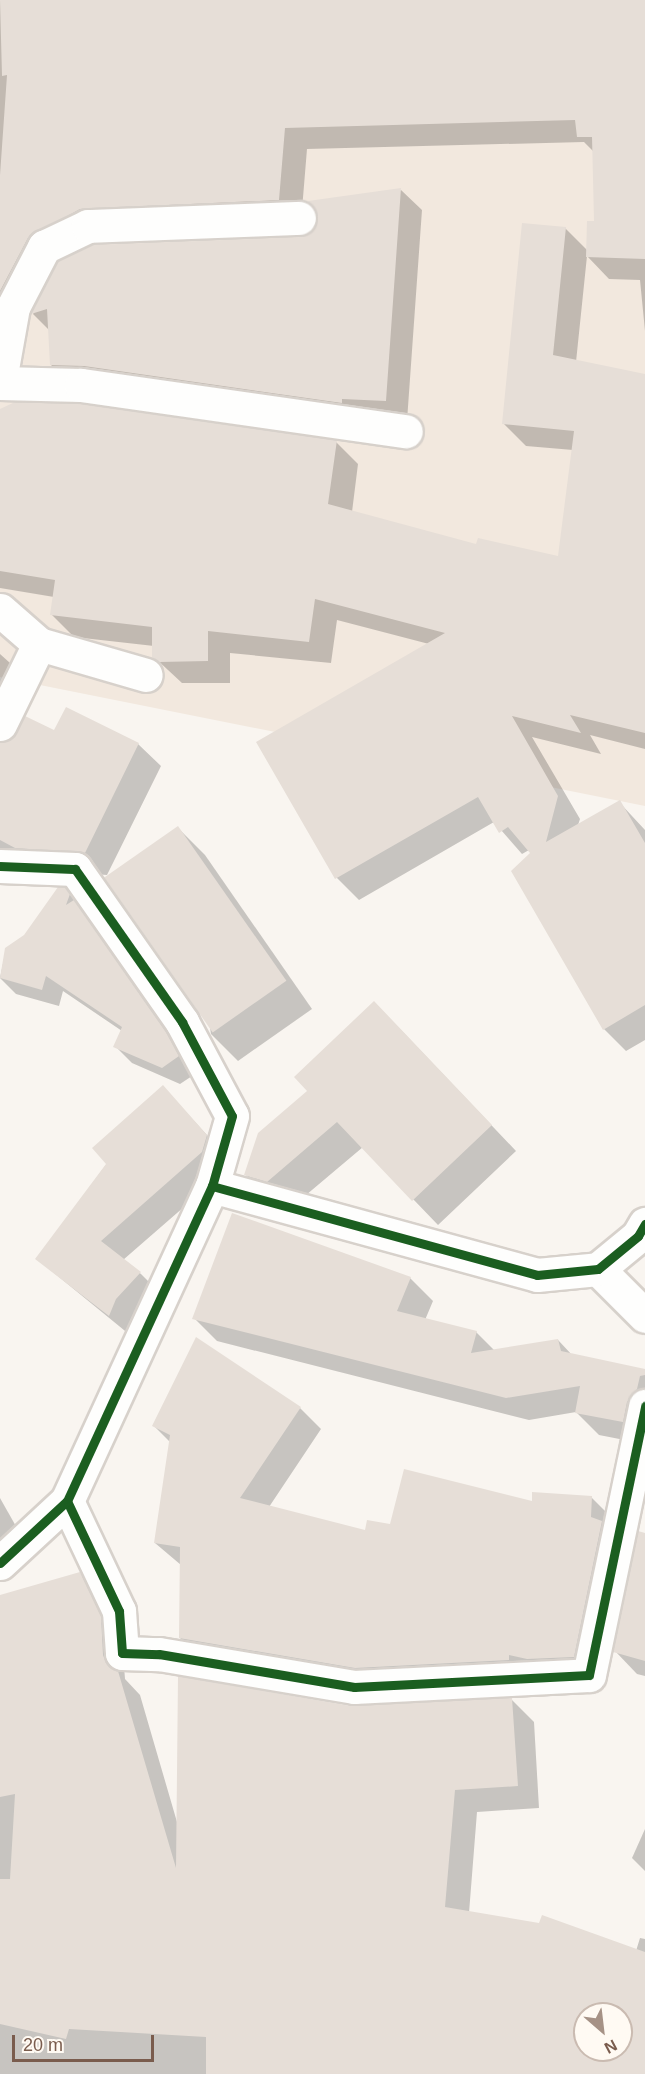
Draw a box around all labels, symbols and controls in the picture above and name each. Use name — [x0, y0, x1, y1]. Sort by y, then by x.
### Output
north arrow — [573, 2002, 633, 2062]
scale bar — [15, 2023, 158, 2061]
text: 20 m — [23, 2035, 63, 2055]
text: N — [602, 2036, 620, 2057]

